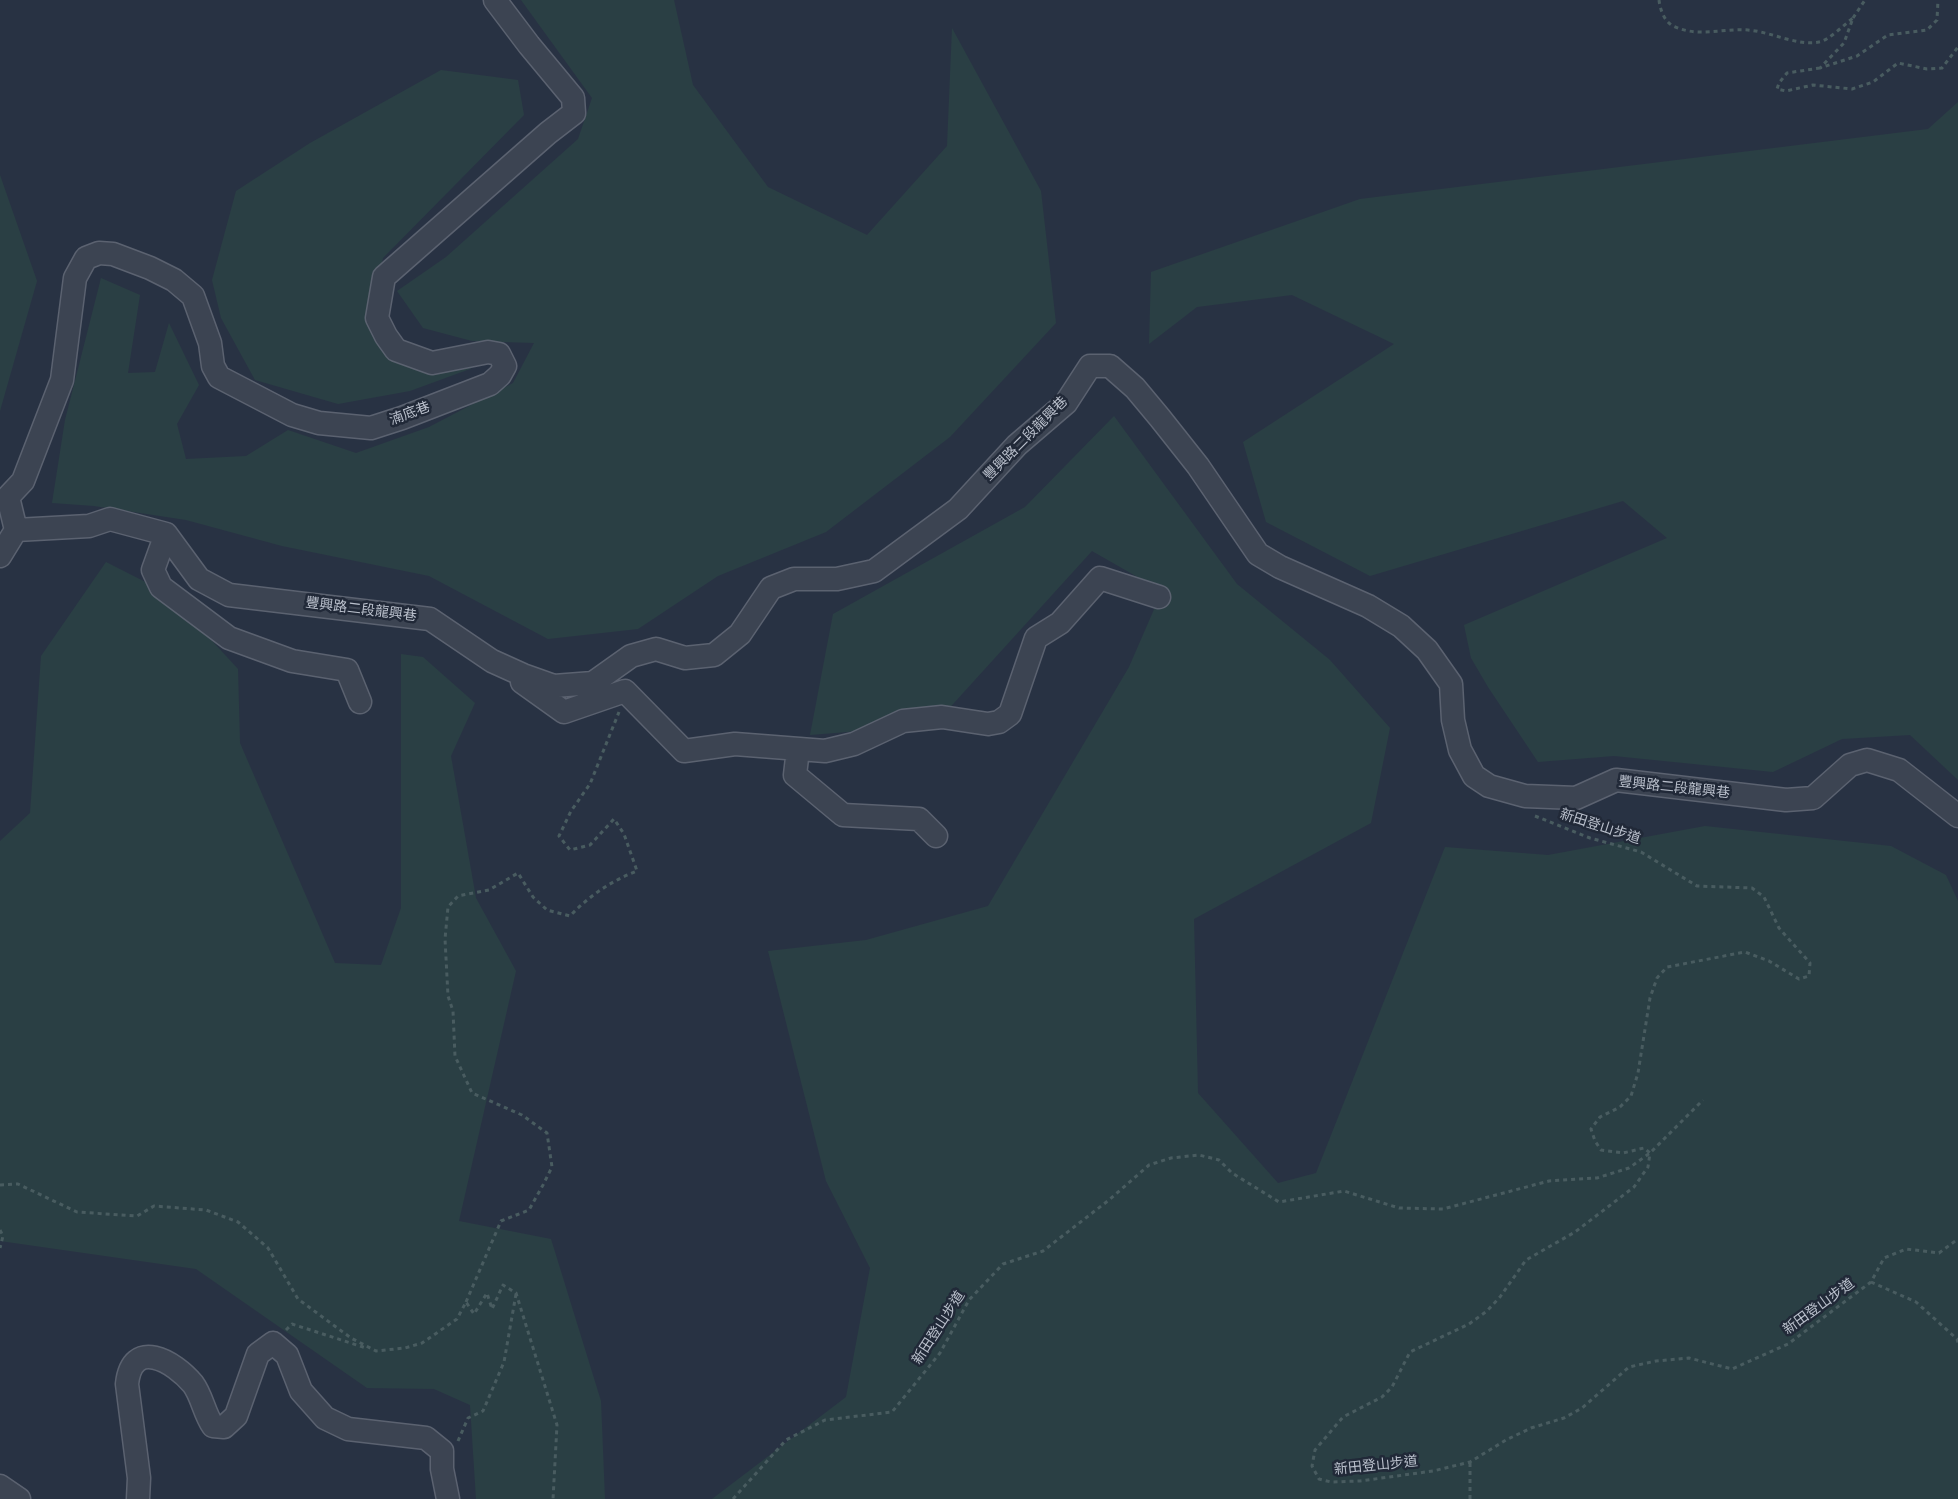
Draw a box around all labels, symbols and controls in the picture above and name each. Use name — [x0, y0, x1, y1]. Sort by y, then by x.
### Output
street label: 豐興路二段龍興巷 — [980, 393, 1072, 485]
street label: 湳底巷 — [387, 399, 433, 429]
street label: 豐興路二段龍興巷 — [304, 595, 418, 625]
street label: 豐興路二段龍興巷 — [1617, 774, 1731, 802]
street label: 新田登山步道 — [1557, 806, 1643, 848]
street label: 新田登山步道 — [1780, 1276, 1858, 1338]
street label: 新田登山步道 — [909, 1288, 969, 1368]
street label: 新田登山步道 — [1333, 1453, 1419, 1479]

